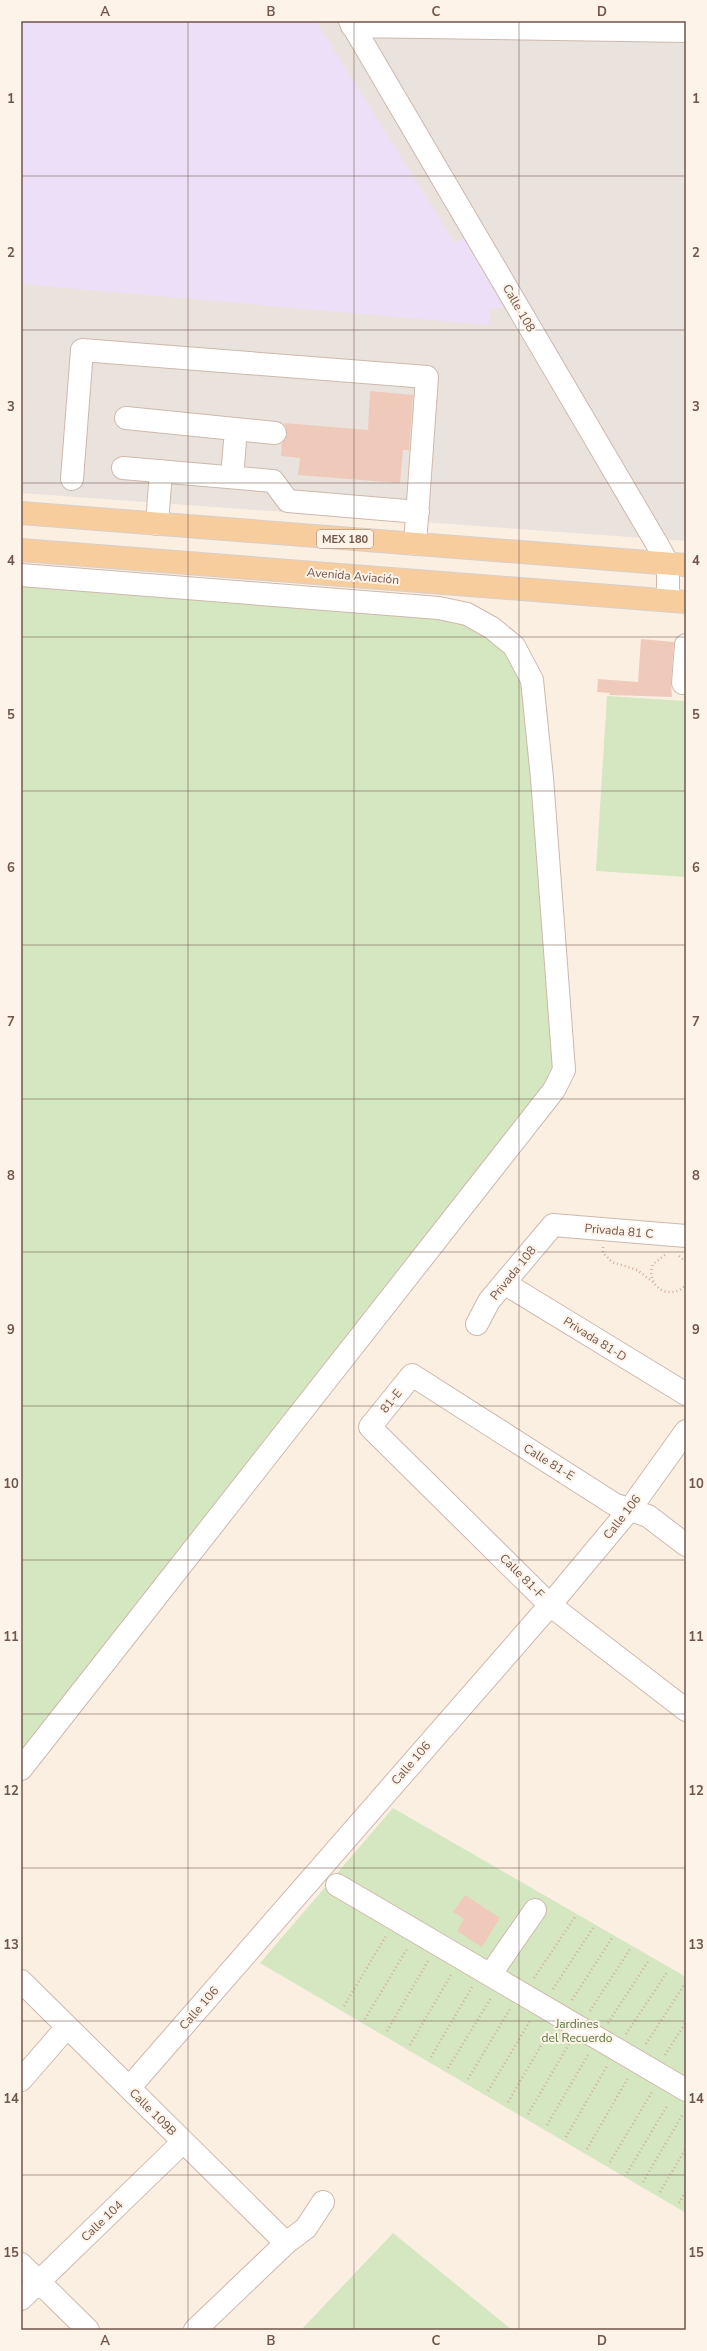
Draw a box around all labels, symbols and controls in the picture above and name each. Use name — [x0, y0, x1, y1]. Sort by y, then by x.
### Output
text: A — [100, 3, 110, 21]
text: B — [267, 3, 276, 21]
text: C — [432, 3, 441, 21]
text: D — [597, 3, 607, 21]
text: 1 — [7, 90, 15, 108]
text: 1 — [692, 90, 700, 108]
text: 2 — [7, 244, 15, 262]
text: 2 — [692, 244, 700, 262]
street label: Calle 108 — [499, 281, 539, 335]
text: 3 — [7, 398, 15, 416]
text: 3 — [692, 398, 700, 416]
road number: MEX 180 — [317, 530, 373, 548]
text: 4 — [7, 552, 15, 570]
text: 4 — [692, 552, 700, 570]
street label: Avenida Aviación — [306, 564, 400, 588]
text: 5 — [7, 706, 15, 724]
text: 5 — [692, 706, 700, 724]
text: 6 — [7, 859, 15, 877]
text: 6 — [692, 859, 700, 877]
text: 7 — [7, 1013, 15, 1031]
text: 7 — [692, 1013, 700, 1031]
text: 8 — [7, 1167, 15, 1185]
text: 8 — [692, 1167, 700, 1185]
street label: Privada 81 C — [584, 1220, 654, 1242]
street label: Privada 108 — [486, 1243, 540, 1303]
street label: Privada 81-D — [560, 1313, 630, 1365]
text: 9 — [7, 1321, 15, 1339]
text: 9 — [692, 1321, 700, 1339]
street label: 81-E — [376, 1386, 406, 1416]
street label: Calle 81-E — [520, 1440, 578, 1484]
text: 10 — [3, 1475, 19, 1493]
text: 10 — [688, 1475, 704, 1493]
street label: Calle 106 — [600, 1491, 644, 1543]
street label: Calle 81-F — [496, 1550, 548, 1602]
text: 11 — [3, 1628, 19, 1646]
text: 11 — [688, 1628, 704, 1646]
street label: Calle 106 — [388, 1738, 434, 1788]
text: 12 — [3, 1782, 19, 1800]
text: 12 — [688, 1782, 704, 1800]
text: 13 — [3, 1936, 19, 1954]
text: 13 — [688, 1936, 704, 1954]
street label: Calle 106 — [176, 1983, 222, 2033]
park label: Jardines del Recuerdo — [542, 2016, 613, 2046]
street label: Calle 109B — [126, 2085, 180, 2139]
text: 14 — [3, 2090, 19, 2108]
text: 14 — [688, 2090, 704, 2108]
street label: Calle 104 — [78, 2197, 126, 2245]
text: 15 — [3, 2244, 19, 2262]
text: 15 — [688, 2244, 704, 2262]
text: A — [100, 2332, 110, 2350]
text: B — [267, 2332, 276, 2350]
text: C — [432, 2332, 441, 2350]
text: D — [597, 2332, 607, 2350]

